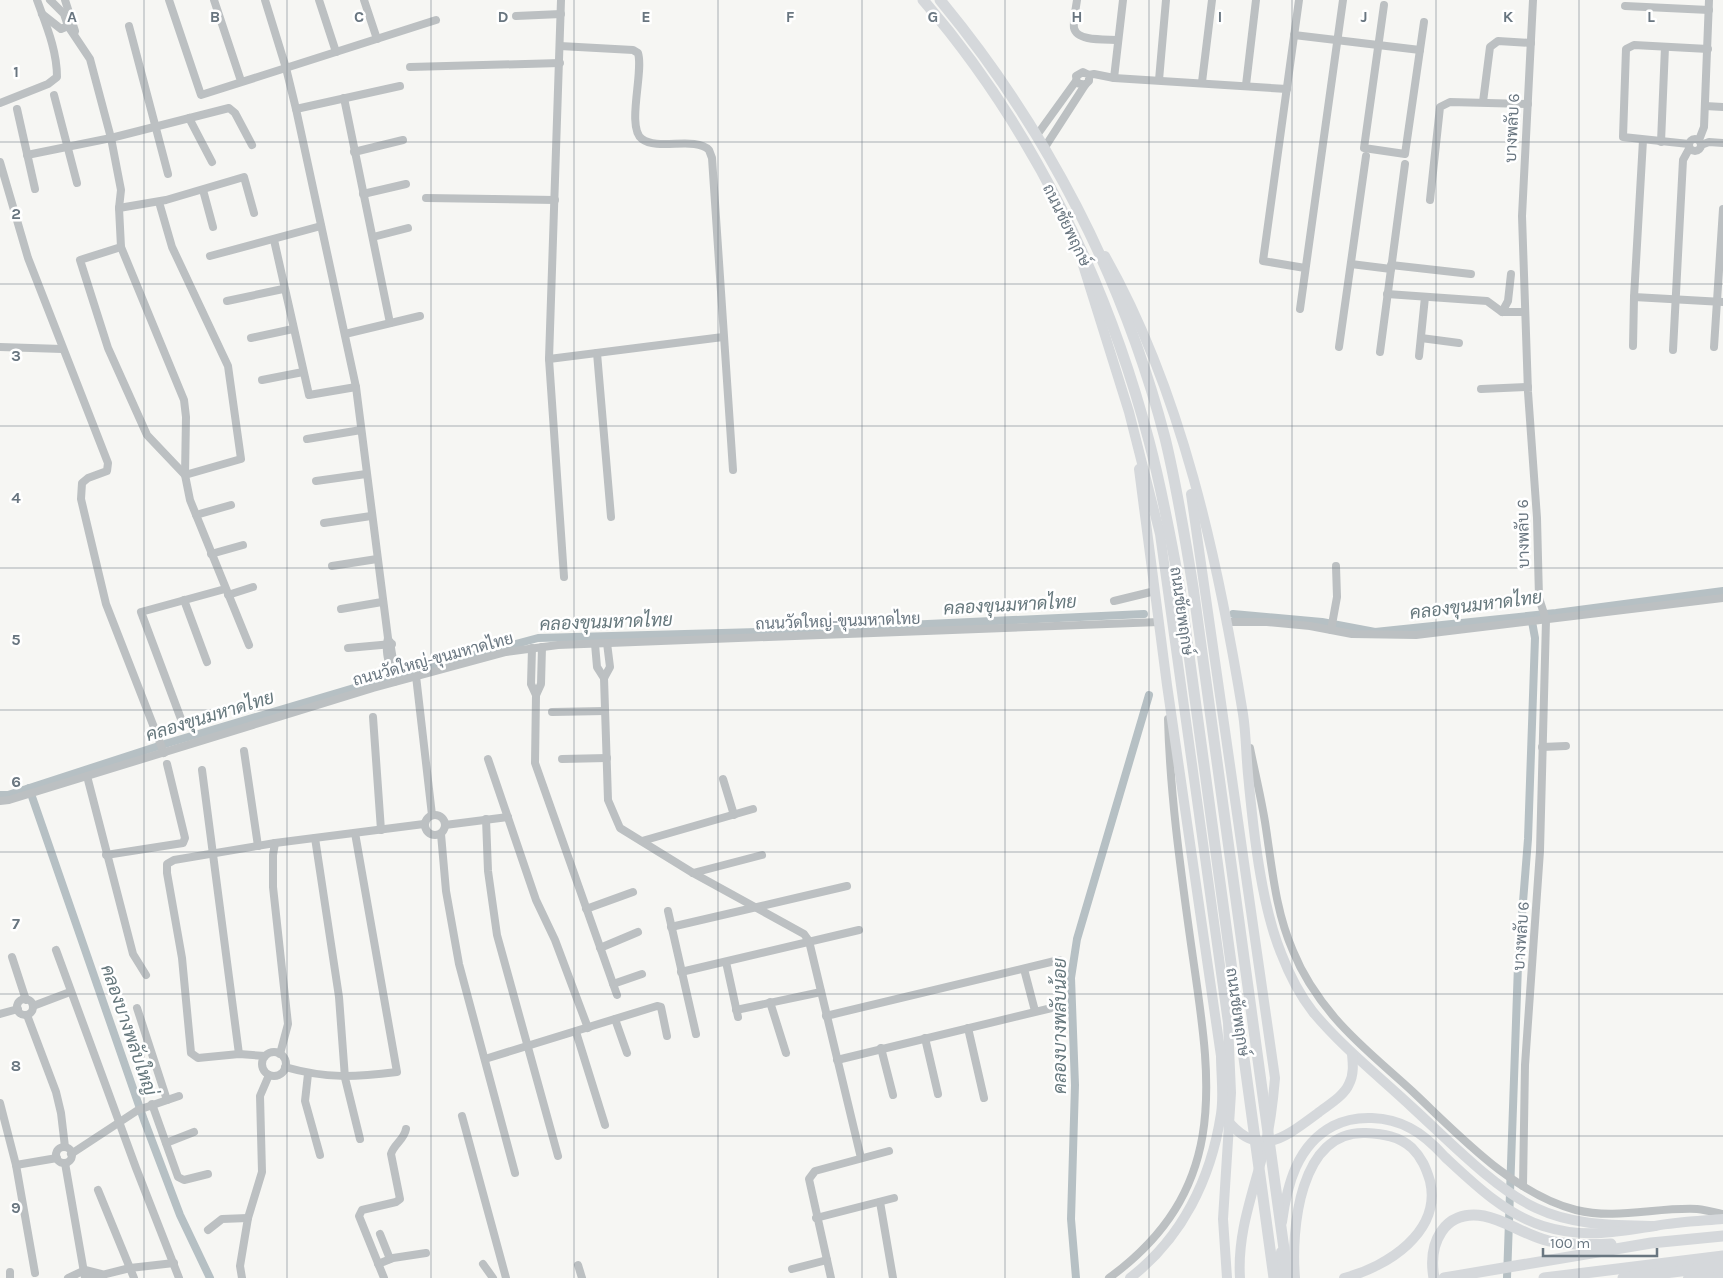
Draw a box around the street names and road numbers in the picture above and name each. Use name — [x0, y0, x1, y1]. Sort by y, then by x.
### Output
street label: บางพลับ 6 — [1500, 93, 1523, 163]
street label: ถนนชัยพฤกษ์ — [1039, 179, 1098, 269]
street label: บางพลับ 6 — [1512, 499, 1533, 569]
street label: ถนนชัยพฤกษ์ — [1166, 565, 1201, 657]
street label: ถนนวัดใหญ่-ขุนมหาดไทย — [755, 607, 921, 635]
street label: ถนนวัดใหญ่-ขุนมหาดไทย — [350, 627, 516, 691]
street label: บางพลับ 6 — [1508, 901, 1533, 971]
street label: ถนนชัยพฤกษ์ — [1222, 966, 1257, 1058]

